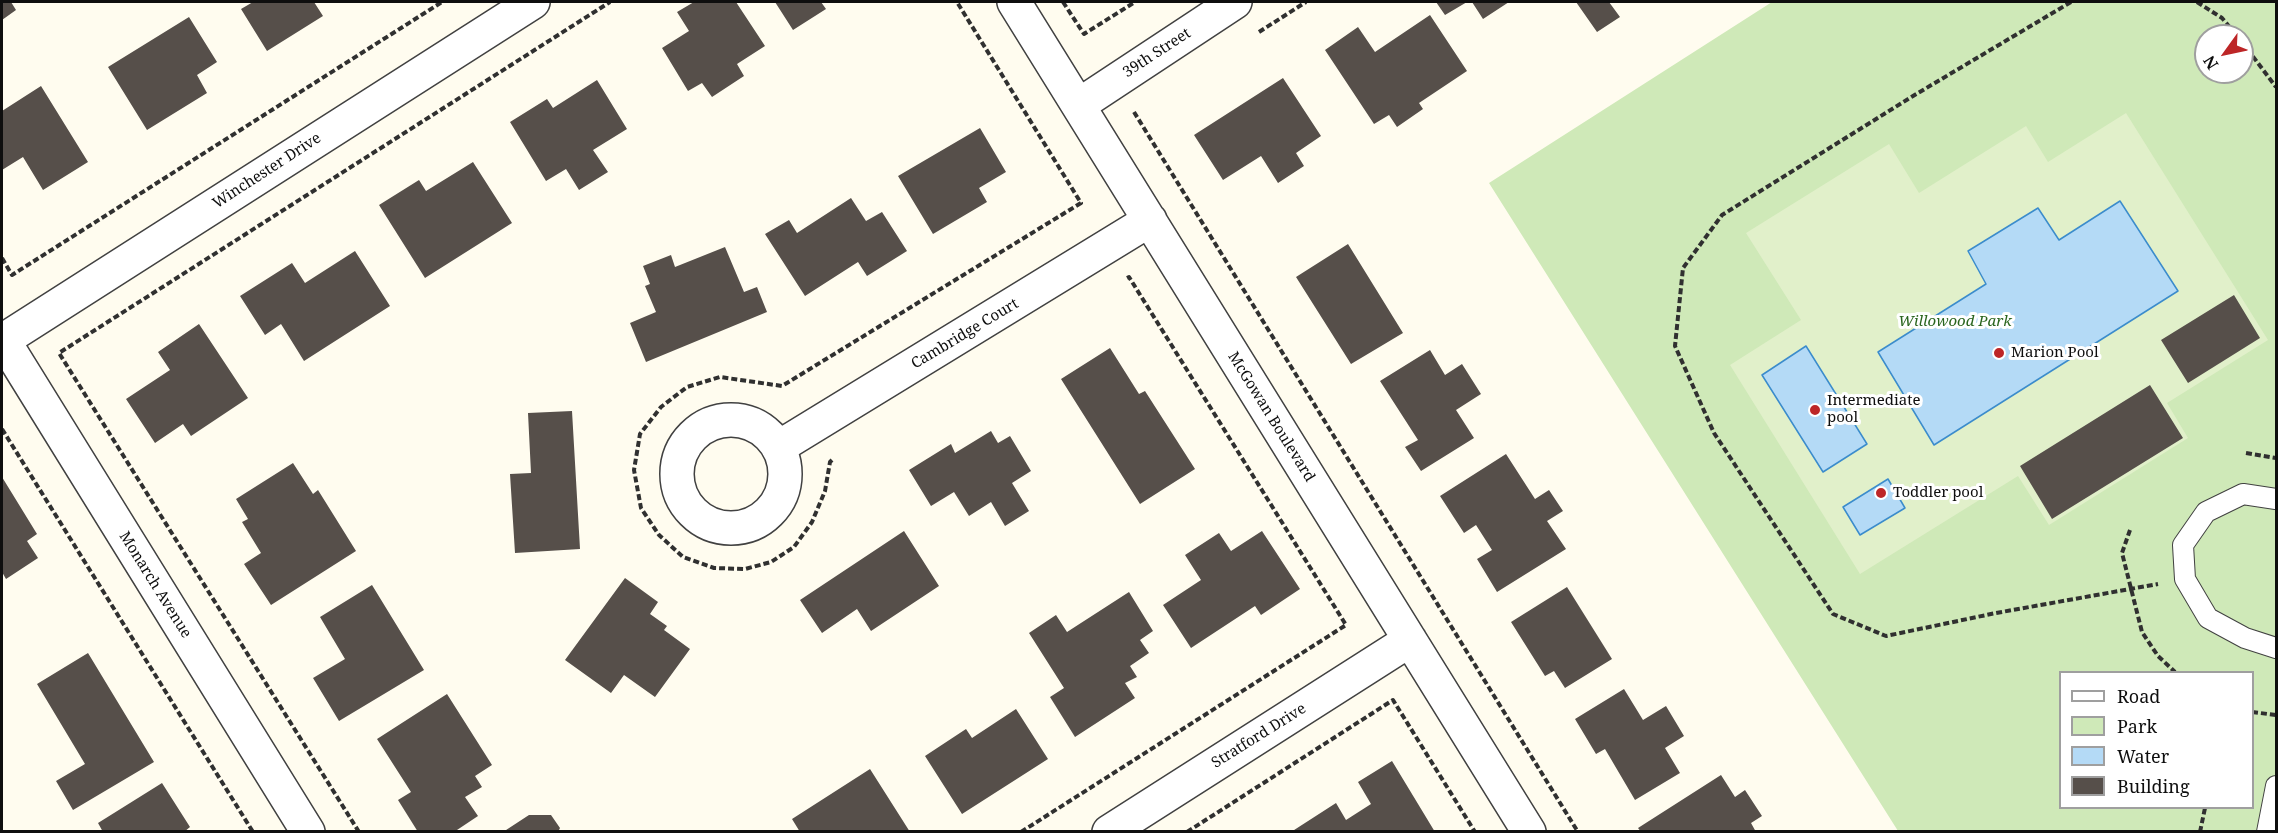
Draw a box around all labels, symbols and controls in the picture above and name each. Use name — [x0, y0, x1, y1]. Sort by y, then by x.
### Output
street label: 39th Street — [1120, 24, 1194, 82]
north arrow — [2194, 24, 2254, 84]
text: N — [2198, 51, 2223, 74]
street label: Winchester Drive — [209, 129, 325, 213]
street label: Cambridge Court — [908, 295, 1022, 373]
park label: Willowood Park — [1898, 313, 2012, 331]
place label: Marion Pool — [2011, 344, 2099, 362]
marker: Marion Pool — [1992, 346, 2006, 360]
street label: McGowan Boulevard — [1224, 349, 1318, 485]
place label: Intermediate pool — [1827, 392, 1921, 427]
marker: Intermediate pool — [1808, 403, 1822, 417]
place label: Toddler pool — [1893, 484, 1983, 502]
marker: Toddler pool — [1874, 486, 1888, 500]
street label: Monarch Avenue — [115, 528, 195, 642]
legend — [2059, 671, 2254, 809]
text: Road — [2117, 684, 2160, 708]
street label: Stratford Drive — [1209, 700, 1309, 772]
text: Park — [2117, 714, 2157, 738]
text: Water — [2117, 744, 2169, 768]
text: Building — [2117, 774, 2190, 798]

